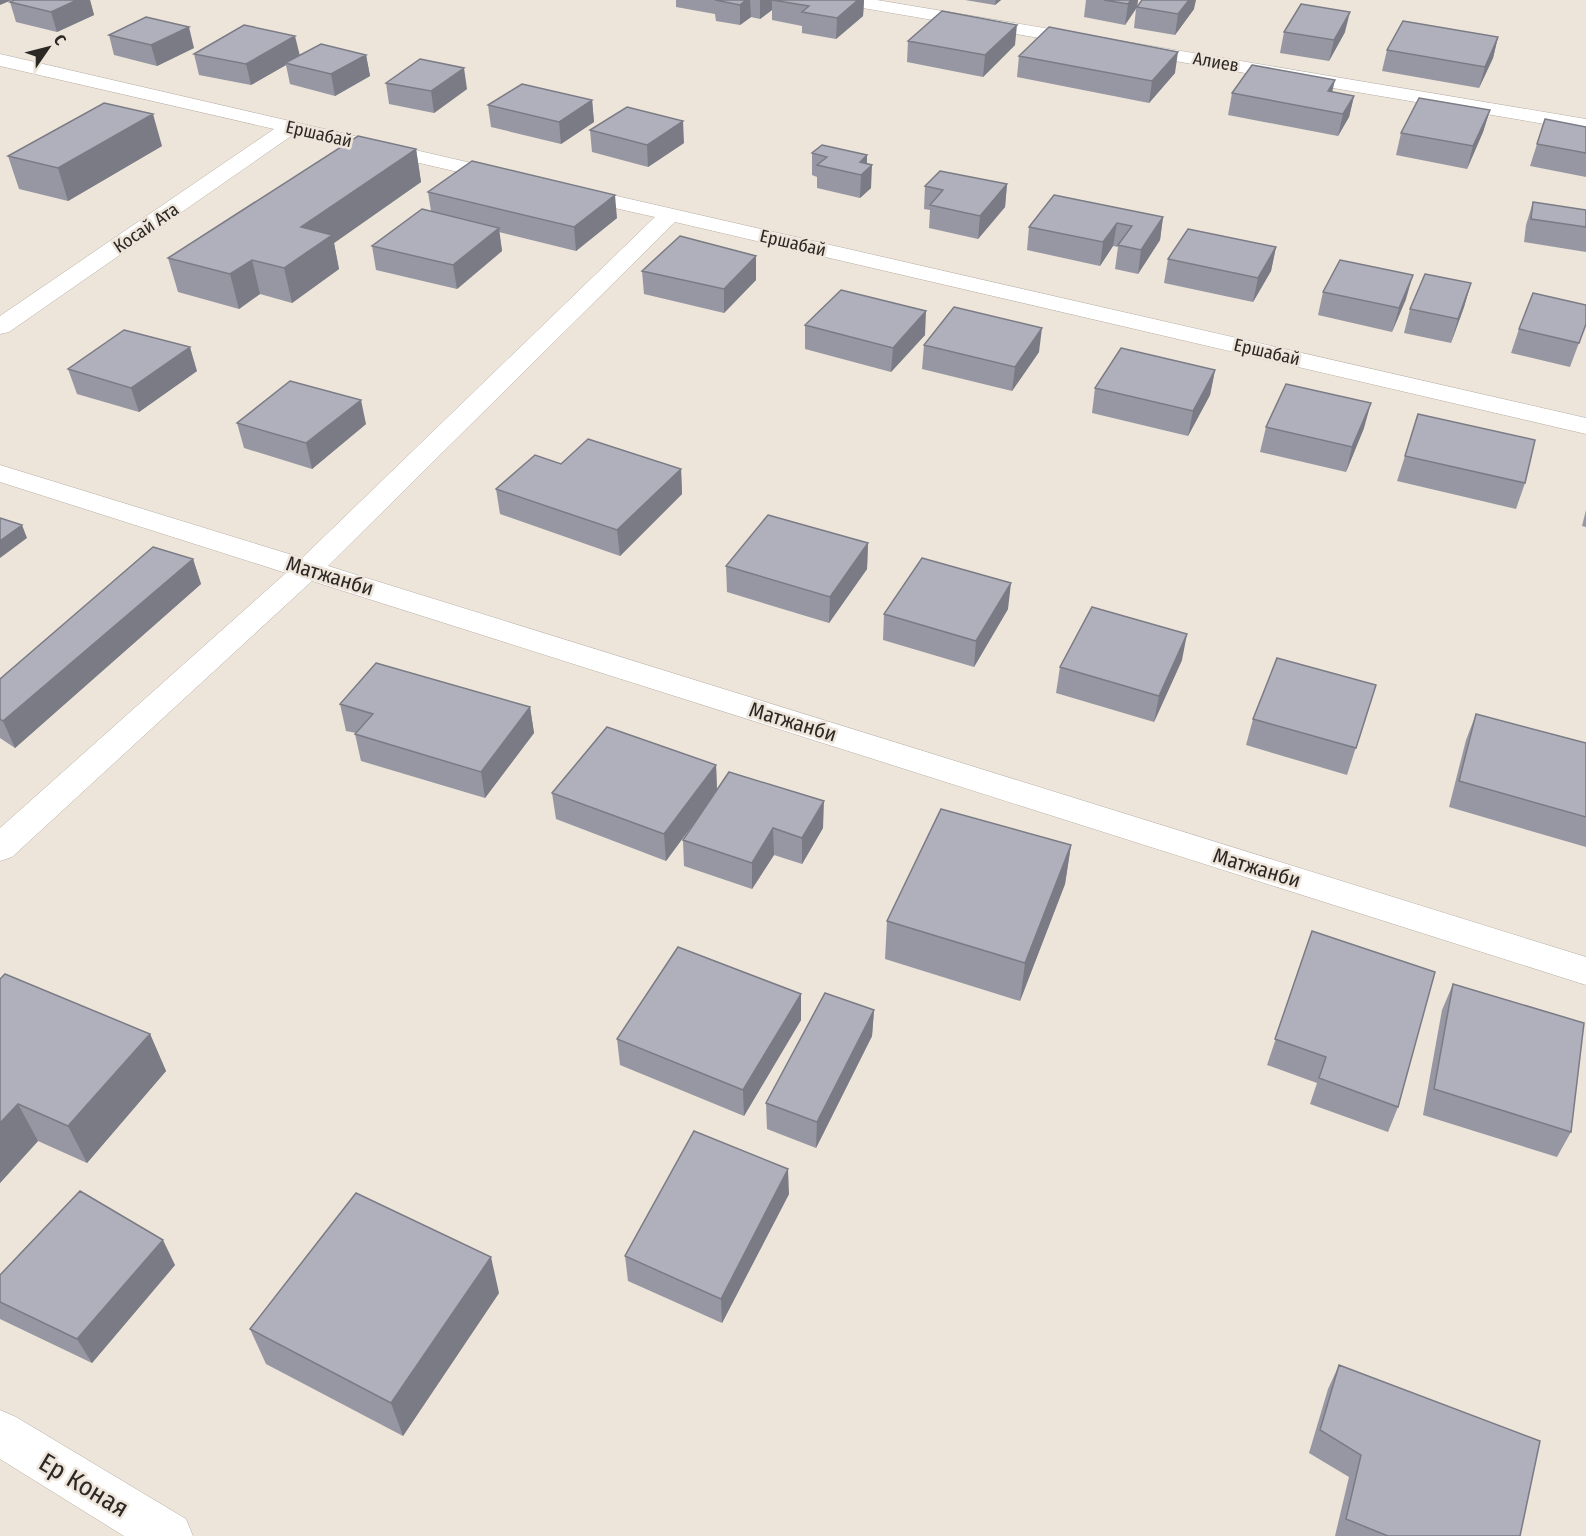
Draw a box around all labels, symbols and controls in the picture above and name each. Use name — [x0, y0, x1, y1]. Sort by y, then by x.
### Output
north arrow — [18, 18, 78, 78]
text: С — [50, 31, 70, 49]
street label: Алиев — [1191, 47, 1241, 77]
street label: Ершабай — [284, 116, 354, 152]
street label: Косай Ата — [109, 198, 183, 258]
street label: Ершабай — [758, 225, 828, 261]
street label: Ершабай — [1232, 334, 1302, 370]
street label: Матжанби — [283, 550, 377, 602]
street label: Матжанби — [746, 696, 840, 748]
street label: Матжанби — [1210, 842, 1304, 894]
street label: Ер Коная — [33, 1447, 134, 1524]

